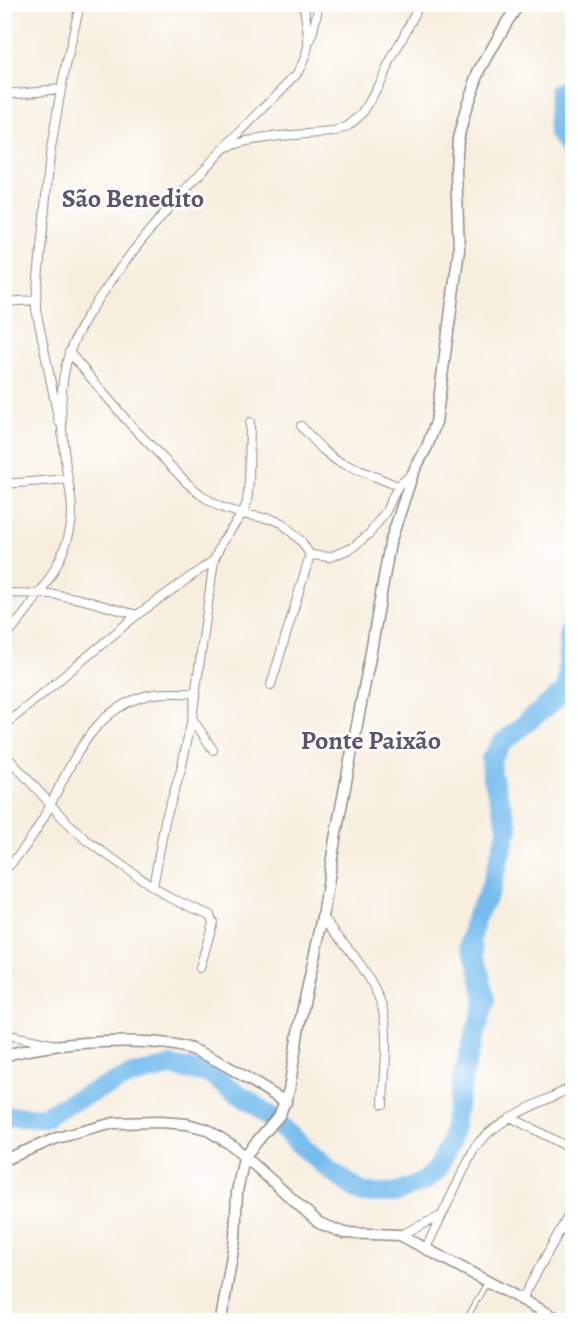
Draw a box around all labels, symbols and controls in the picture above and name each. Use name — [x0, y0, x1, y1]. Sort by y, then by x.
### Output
district label: São Benedito — [62, 181, 204, 216]
district label: Ponte Paixão — [301, 723, 441, 758]

